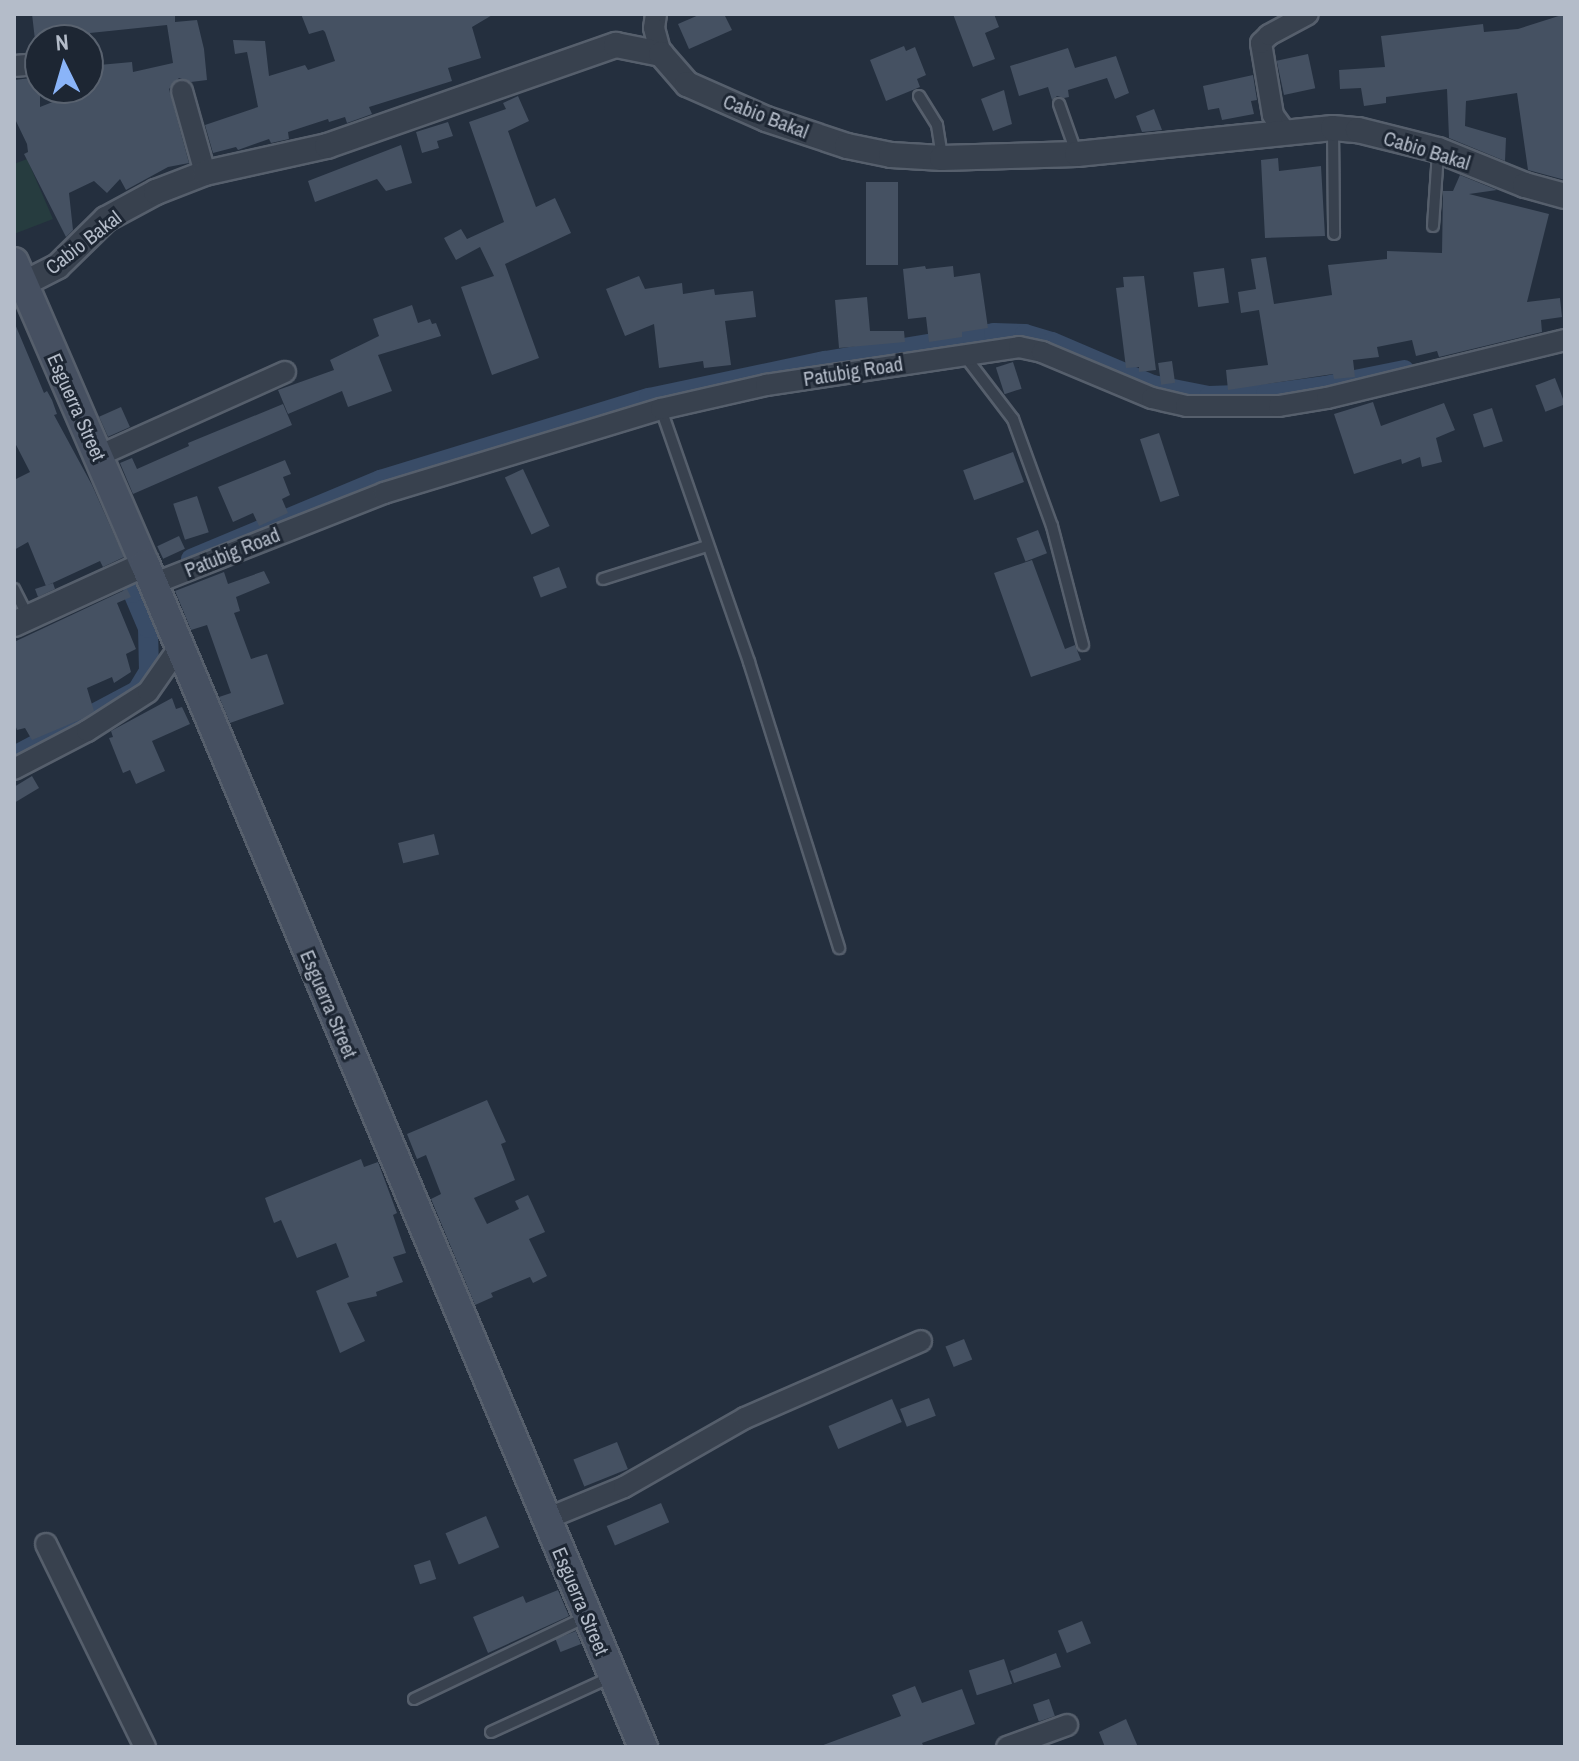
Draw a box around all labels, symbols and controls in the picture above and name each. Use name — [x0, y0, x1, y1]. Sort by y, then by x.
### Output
north arrow — [24, 24, 104, 104]
text: N — [54, 27, 70, 58]
street label: Cabio Bakal — [720, 89, 812, 143]
street label: Cabio Bakal — [1381, 125, 1473, 175]
street label: Cabio Bakal — [40, 205, 126, 279]
street label: Esguerra Street — [43, 350, 111, 464]
street label: Patubig Road — [802, 351, 904, 391]
street label: Patubig Road — [181, 522, 283, 582]
street label: Esguerra Street — [296, 946, 362, 1062]
street label: Esguerra Street — [548, 1543, 614, 1659]

